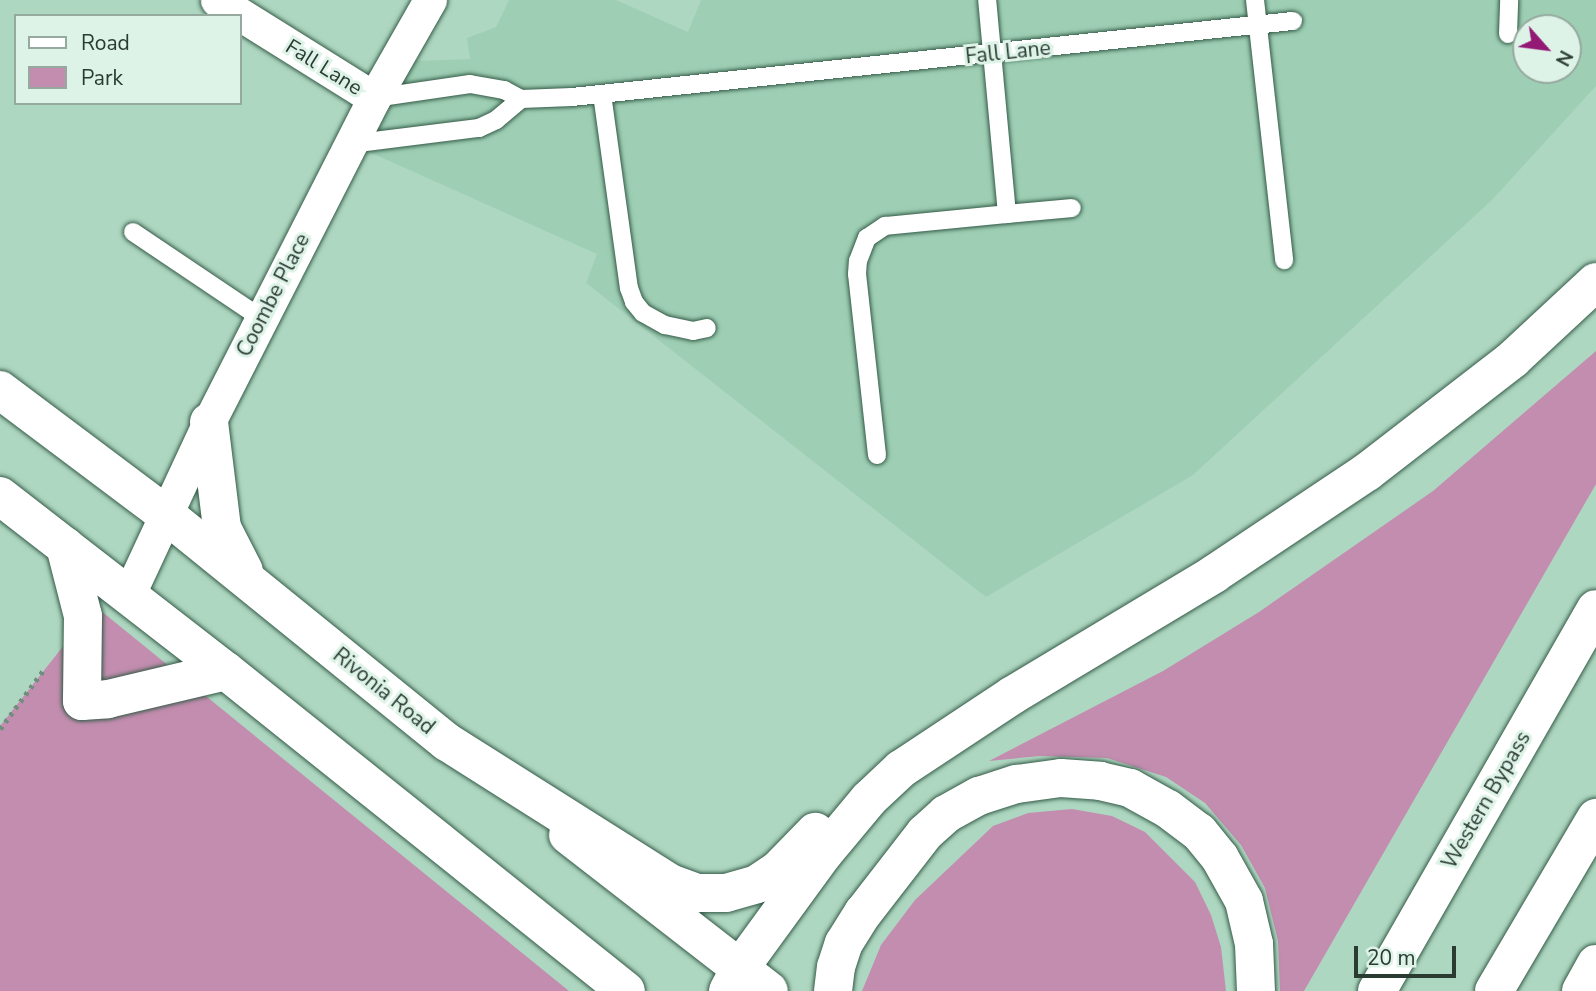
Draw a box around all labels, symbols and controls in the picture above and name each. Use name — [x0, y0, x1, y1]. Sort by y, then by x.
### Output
legend — [14, 14, 242, 105]
north arrow — [1512, 14, 1582, 84]
text: Road — [81, 29, 130, 57]
street label: Fall Lane — [281, 34, 367, 100]
street label: Fall Lane — [964, 35, 1052, 69]
text: N — [1549, 46, 1579, 70]
text: Park — [81, 64, 123, 92]
street label: Coombe Place — [231, 229, 315, 361]
street label: Rivonia Road — [328, 642, 440, 740]
street label: Western Bypass — [1436, 727, 1536, 873]
scale bar — [1358, 932, 1460, 976]
text: 20 m — [1367, 944, 1416, 972]

